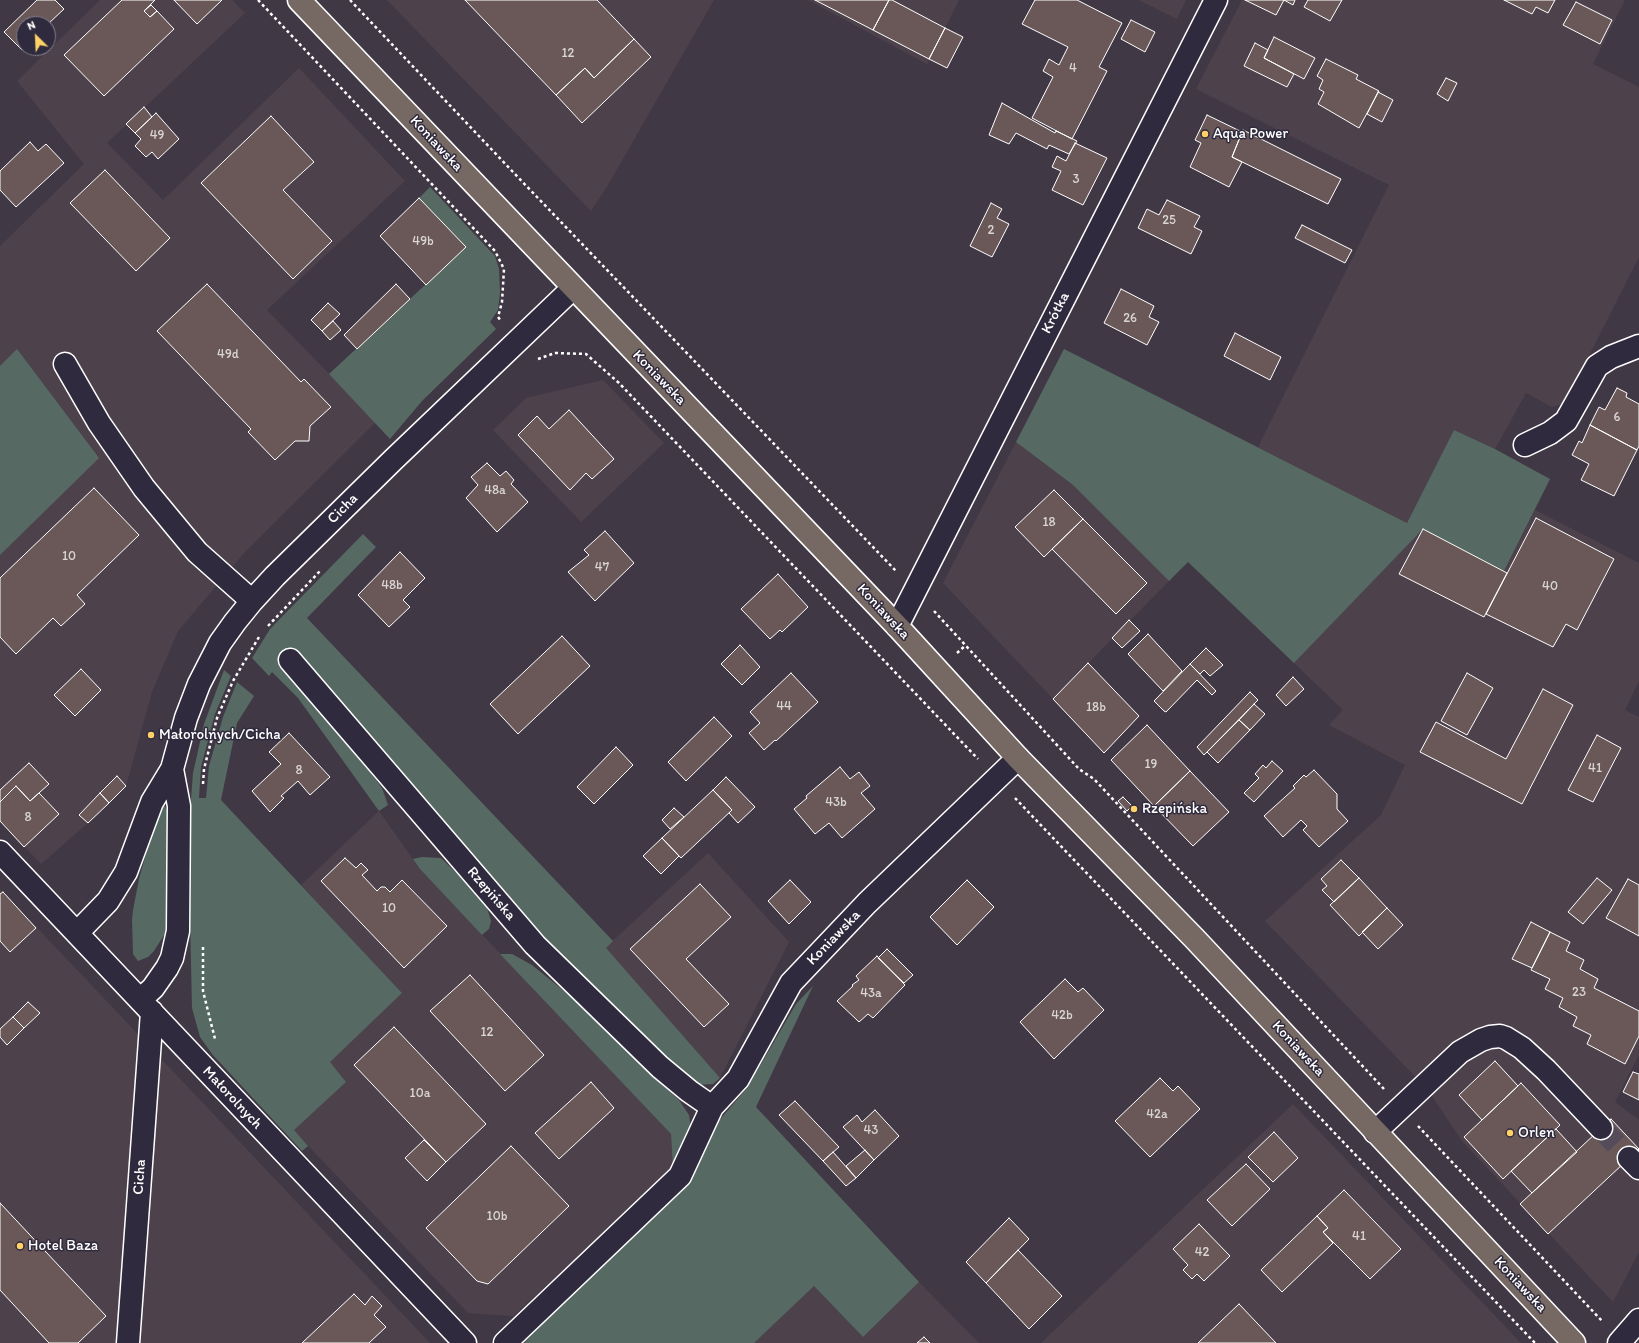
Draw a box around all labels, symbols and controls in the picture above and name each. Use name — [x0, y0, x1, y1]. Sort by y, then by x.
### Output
north arrow — [16, 16, 56, 56]
text: N — [25, 18, 37, 33]
house number: 12 — [562, 46, 574, 62]
house number: 4 — [1069, 61, 1077, 77]
street label: Koniawska — [406, 112, 466, 176]
place label: Aqua Power — [1213, 125, 1288, 143]
house number: 49 — [150, 128, 164, 144]
marker: Aqua Power — [1200, 129, 1210, 139]
house number: 3 — [1072, 172, 1080, 188]
house number: 25 — [1162, 213, 1176, 229]
house number: 2 — [988, 223, 994, 239]
house number: 49b — [412, 234, 434, 250]
street label: Krótka — [1038, 289, 1074, 337]
house number: 26 — [1123, 311, 1137, 327]
house number: 49d — [217, 347, 239, 363]
street label: Koniawska — [628, 347, 690, 409]
house number: 6 — [1614, 410, 1620, 426]
house number: 48a — [484, 483, 506, 499]
street label: Cicha — [324, 490, 362, 528]
house number: 18 — [1042, 515, 1056, 531]
house number: 10 — [62, 549, 76, 565]
house number: 47 — [595, 560, 609, 576]
house number: 48b — [381, 578, 403, 594]
house number: 40 — [1542, 579, 1558, 595]
street label: Koniawska — [853, 580, 913, 644]
house number: 44 — [776, 699, 792, 715]
house number: 18b — [1086, 700, 1106, 716]
place label: Małorolnych/Cicha — [159, 726, 281, 744]
marker: Małorolnych/Cicha — [146, 730, 156, 740]
house number: 19 — [1145, 757, 1157, 773]
house number: 41 — [1588, 761, 1602, 777]
house number: 8 — [295, 763, 303, 779]
house number: 43b — [825, 795, 847, 811]
place label: Rzepińska — [1142, 800, 1207, 818]
marker: Rzepińska — [1129, 804, 1139, 814]
house number: 8 — [24, 810, 32, 826]
street label: Rzepińska — [463, 864, 519, 924]
house number: 10 — [382, 901, 396, 917]
street label: Koniawska — [803, 907, 865, 969]
house number: 23 — [1572, 985, 1586, 1001]
house number: 43a — [860, 986, 882, 1002]
house number: 42b — [1051, 1008, 1073, 1024]
street label: Koniawska — [1268, 1017, 1328, 1081]
house number: 12 — [481, 1025, 493, 1041]
street label: Małorolnych — [198, 1063, 266, 1133]
house number: 10a — [410, 1086, 430, 1102]
house number: 42a — [1146, 1107, 1168, 1123]
house number: 43 — [864, 1123, 878, 1139]
place label: Orlen — [1518, 1124, 1555, 1142]
marker: Orlen — [1505, 1128, 1515, 1138]
street label: Cicha — [130, 1159, 150, 1195]
house number: 10b — [487, 1209, 507, 1225]
house number: 41 — [1352, 1229, 1366, 1245]
place label: Hotel Baza — [28, 1237, 98, 1255]
marker: Hotel Baza — [15, 1241, 25, 1251]
house number: 42 — [1195, 1245, 1209, 1261]
street label: Koniawska — [1490, 1253, 1550, 1317]

